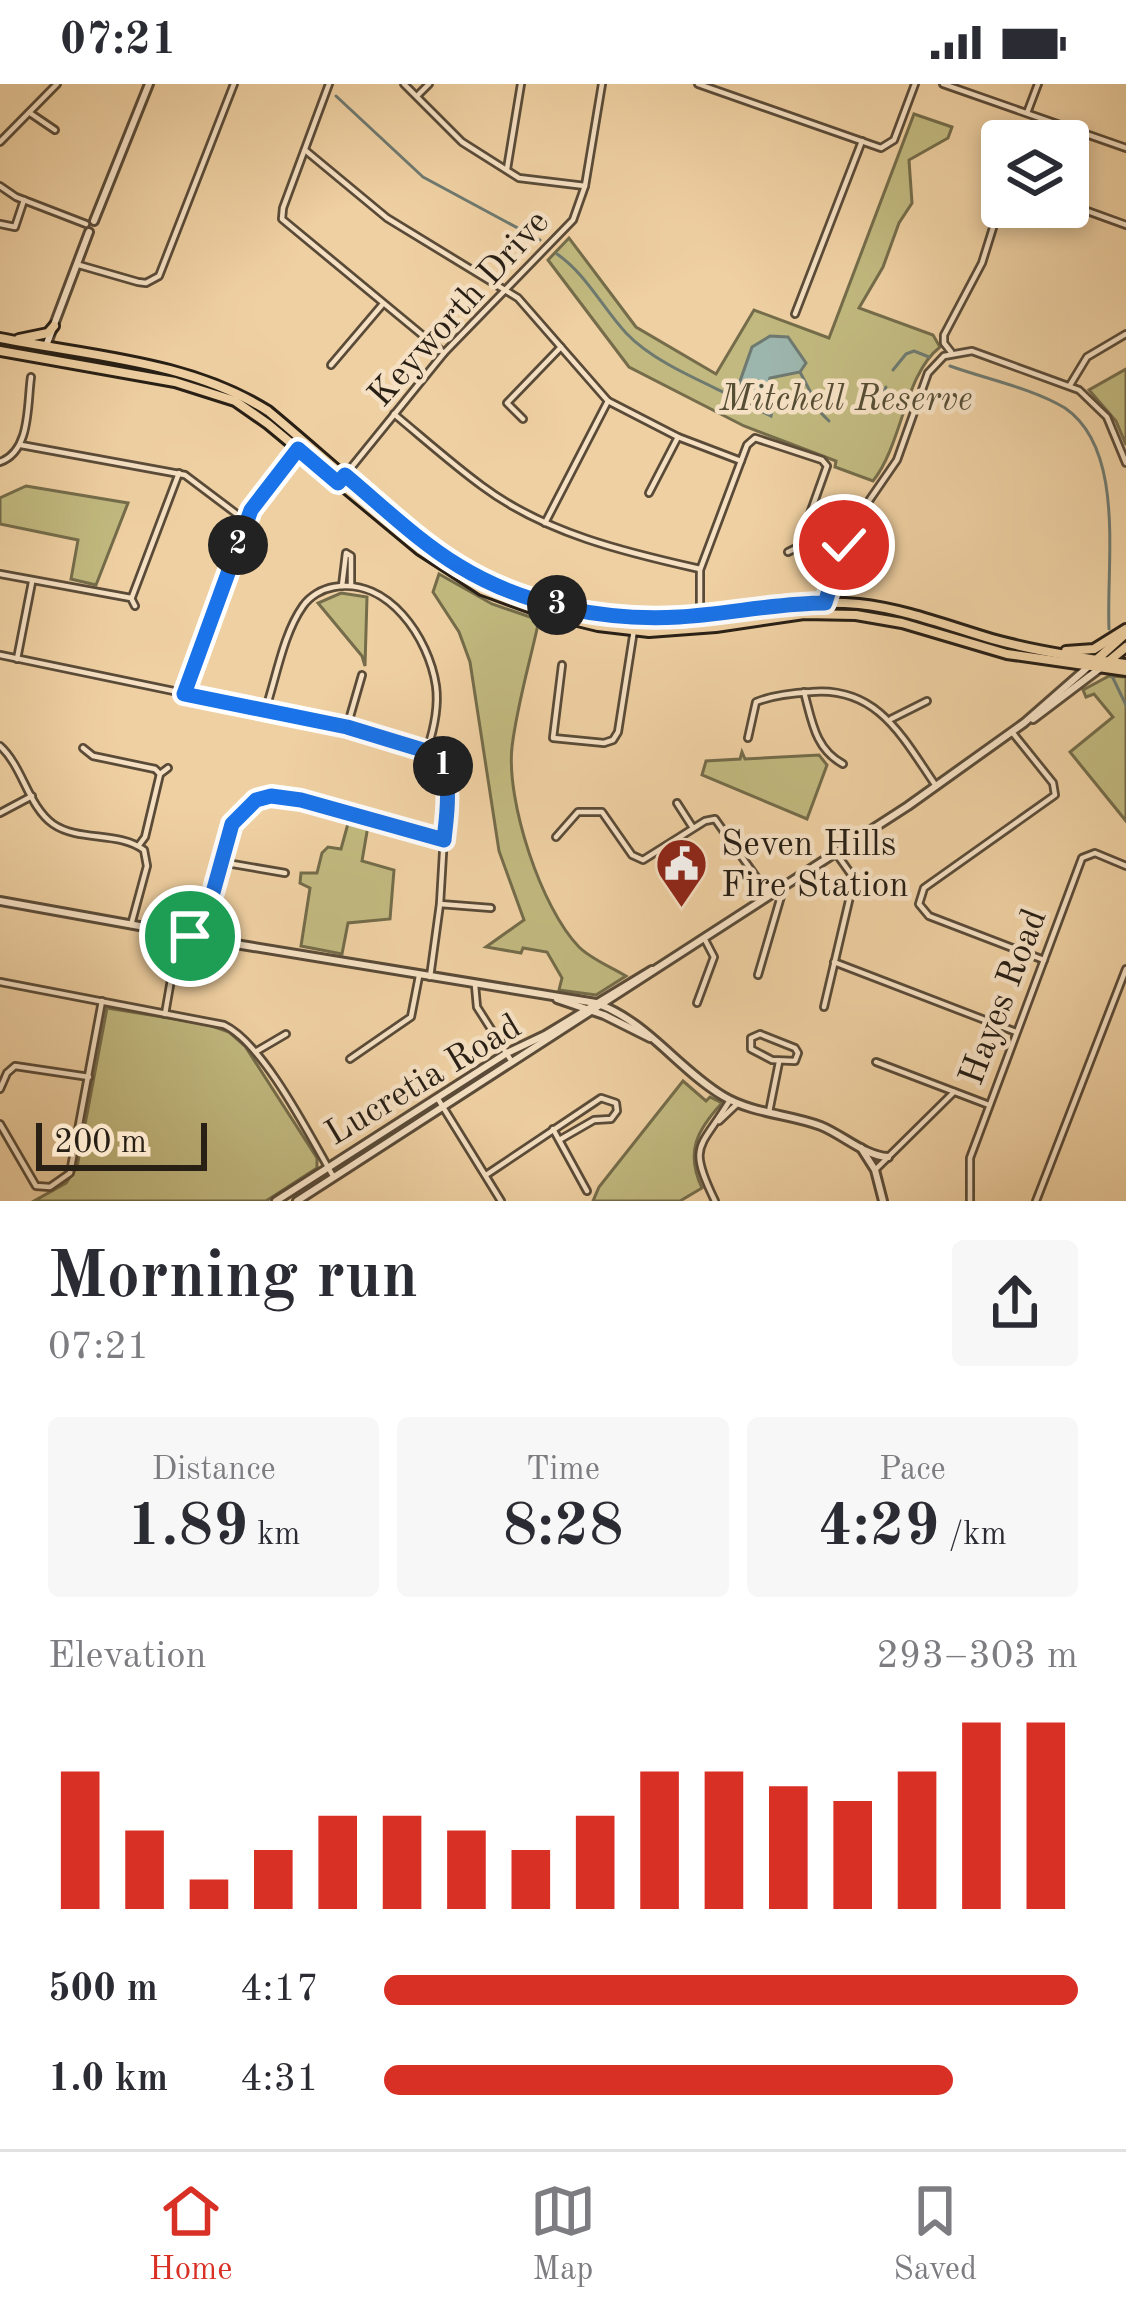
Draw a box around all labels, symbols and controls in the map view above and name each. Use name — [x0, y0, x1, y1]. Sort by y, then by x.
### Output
text: 07:21 — [60, 19, 177, 64]
map controls — [981, 120, 1089, 228]
button: layers — [981, 120, 1089, 228]
street label: Keyworth Drive — [363, 205, 557, 415]
park label: Mitchell Reserve — [719, 383, 972, 419]
pin — [793, 494, 895, 596]
icon: check — [811, 512, 877, 578]
pin: 2 — [208, 515, 268, 575]
text: 2 — [228, 528, 248, 561]
pin: 3 — [527, 575, 587, 635]
text: 3 — [547, 588, 567, 621]
pin: 1 — [413, 736, 473, 796]
text: 1 — [433, 749, 453, 782]
place label: Seven Hills Fire Station — [721, 828, 909, 905]
public building icon: Seven Hills Fire Station — [654, 835, 710, 909]
pin — [139, 885, 241, 987]
icon: arrive — [157, 903, 223, 969]
street label: Hayes Road — [955, 904, 1055, 1090]
street label: Lucretia Road — [320, 1009, 528, 1154]
scale bar — [36, 1117, 207, 1170]
text: 200 m — [54, 1127, 147, 1160]
button: share — [952, 1240, 1078, 1366]
text: Morning run — [48, 1246, 418, 1312]
text: 07:21 — [48, 1328, 149, 1367]
text: Distance — [152, 1454, 276, 1487]
text: Time — [526, 1454, 600, 1487]
text: Pace — [879, 1454, 946, 1487]
text: 1.89 — [127, 1498, 248, 1558]
text: 8:28 — [502, 1498, 624, 1558]
text: 4:29 — [818, 1498, 939, 1558]
text: km — [248, 1519, 301, 1552]
text: /km — [939, 1519, 1007, 1552]
text: Elevation — [48, 1637, 207, 1676]
text: 293–303 m — [876, 1637, 1078, 1676]
text: 500 m — [48, 1970, 158, 2009]
text: 4:17 — [240, 1970, 319, 2009]
text: 1.0 km — [48, 2060, 168, 2099]
text: 4:31 — [240, 2060, 319, 2099]
tab: Home — [149, 2178, 232, 2291]
tab: Map — [530, 2178, 596, 2291]
tab: Saved — [893, 2178, 977, 2291]

